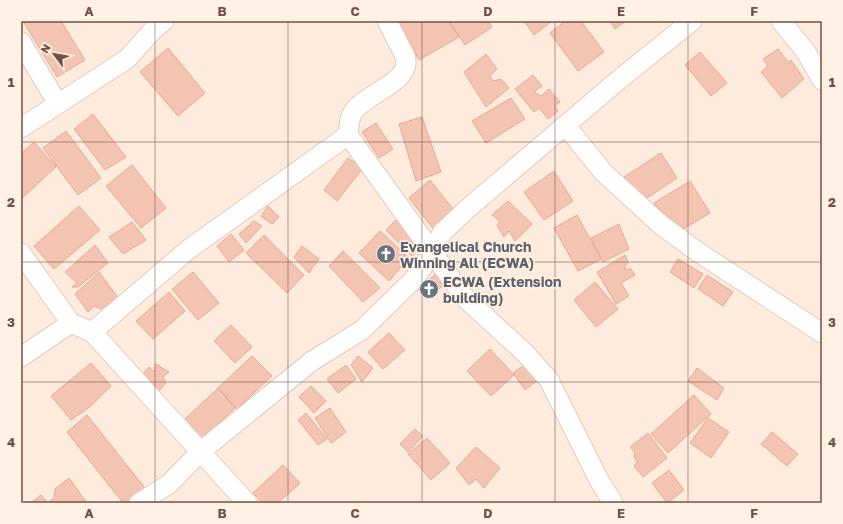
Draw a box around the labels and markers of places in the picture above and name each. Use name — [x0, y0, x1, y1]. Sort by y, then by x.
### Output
place label: Evangelical Church Winning All (ECWA) — [400, 238, 534, 271]
church icon: Evangelical Church Winning All (ECWA) — [375, 243, 397, 265]
place label: ECWA (Extension building) — [443, 273, 561, 306]
church icon: ECWA (Extension building) — [418, 278, 440, 300]

